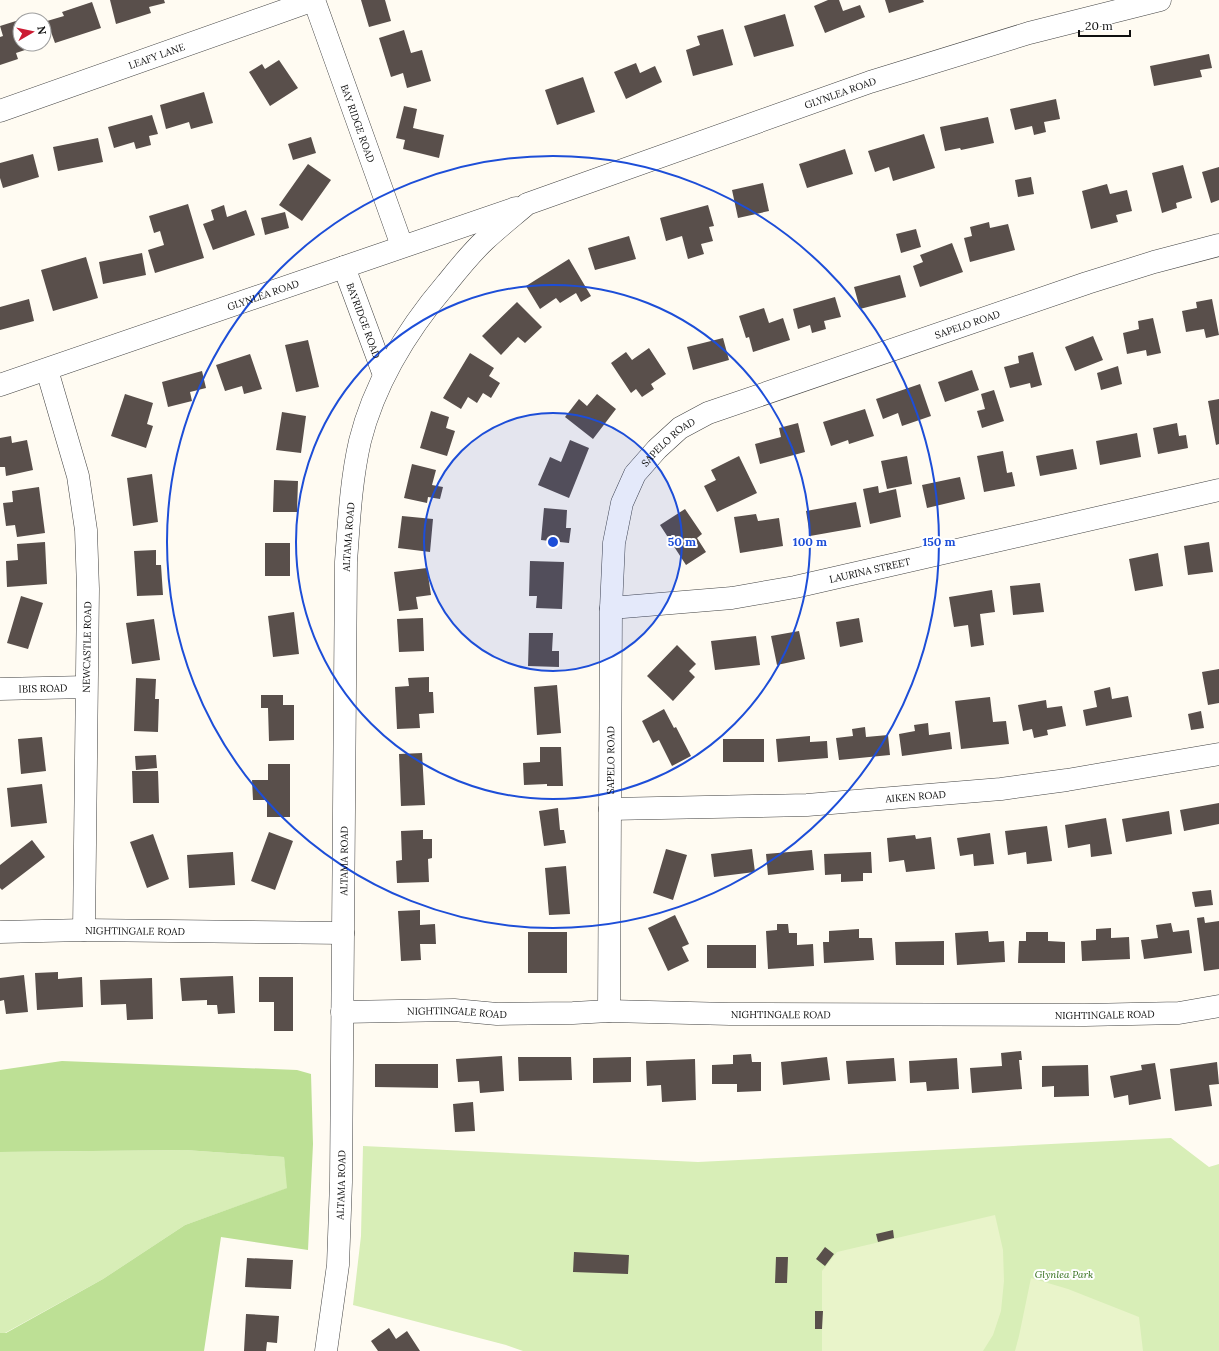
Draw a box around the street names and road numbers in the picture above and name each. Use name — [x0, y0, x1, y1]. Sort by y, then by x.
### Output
street label: LEAFY LANE — [127, 40, 186, 72]
street label: GLYNLEA ROAD — [803, 74, 878, 111]
street label: BAY RIDGE ROAD — [338, 82, 378, 164]
street label: GLYNLEA ROAD — [225, 276, 301, 313]
street label: BAYRIDGE ROAD — [344, 281, 384, 360]
street label: SAPELO ROAD — [933, 307, 1002, 341]
street label: SAPELO ROAD — [638, 415, 697, 469]
street label: ALTAMA ROAD — [339, 502, 357, 573]
street label: LAURINA STREET — [828, 554, 912, 585]
street label: NEWCASTLE ROAD — [80, 601, 94, 693]
street label: IBIS ROAD — [18, 681, 68, 695]
street label: SAPELO ROAD — [604, 726, 617, 794]
street label: AIKEN ROAD — [884, 787, 946, 805]
street label: ALTAMA ROAD — [337, 826, 350, 897]
street label: NIGHTINGALE ROAD — [85, 924, 185, 938]
street label: NIGHTINGALE ROAD — [407, 1003, 507, 1021]
street label: NIGHTINGALE ROAD — [1055, 1007, 1155, 1022]
street label: NIGHTINGALE ROAD — [731, 1008, 831, 1021]
street label: ALTAMA ROAD — [333, 1150, 348, 1221]

